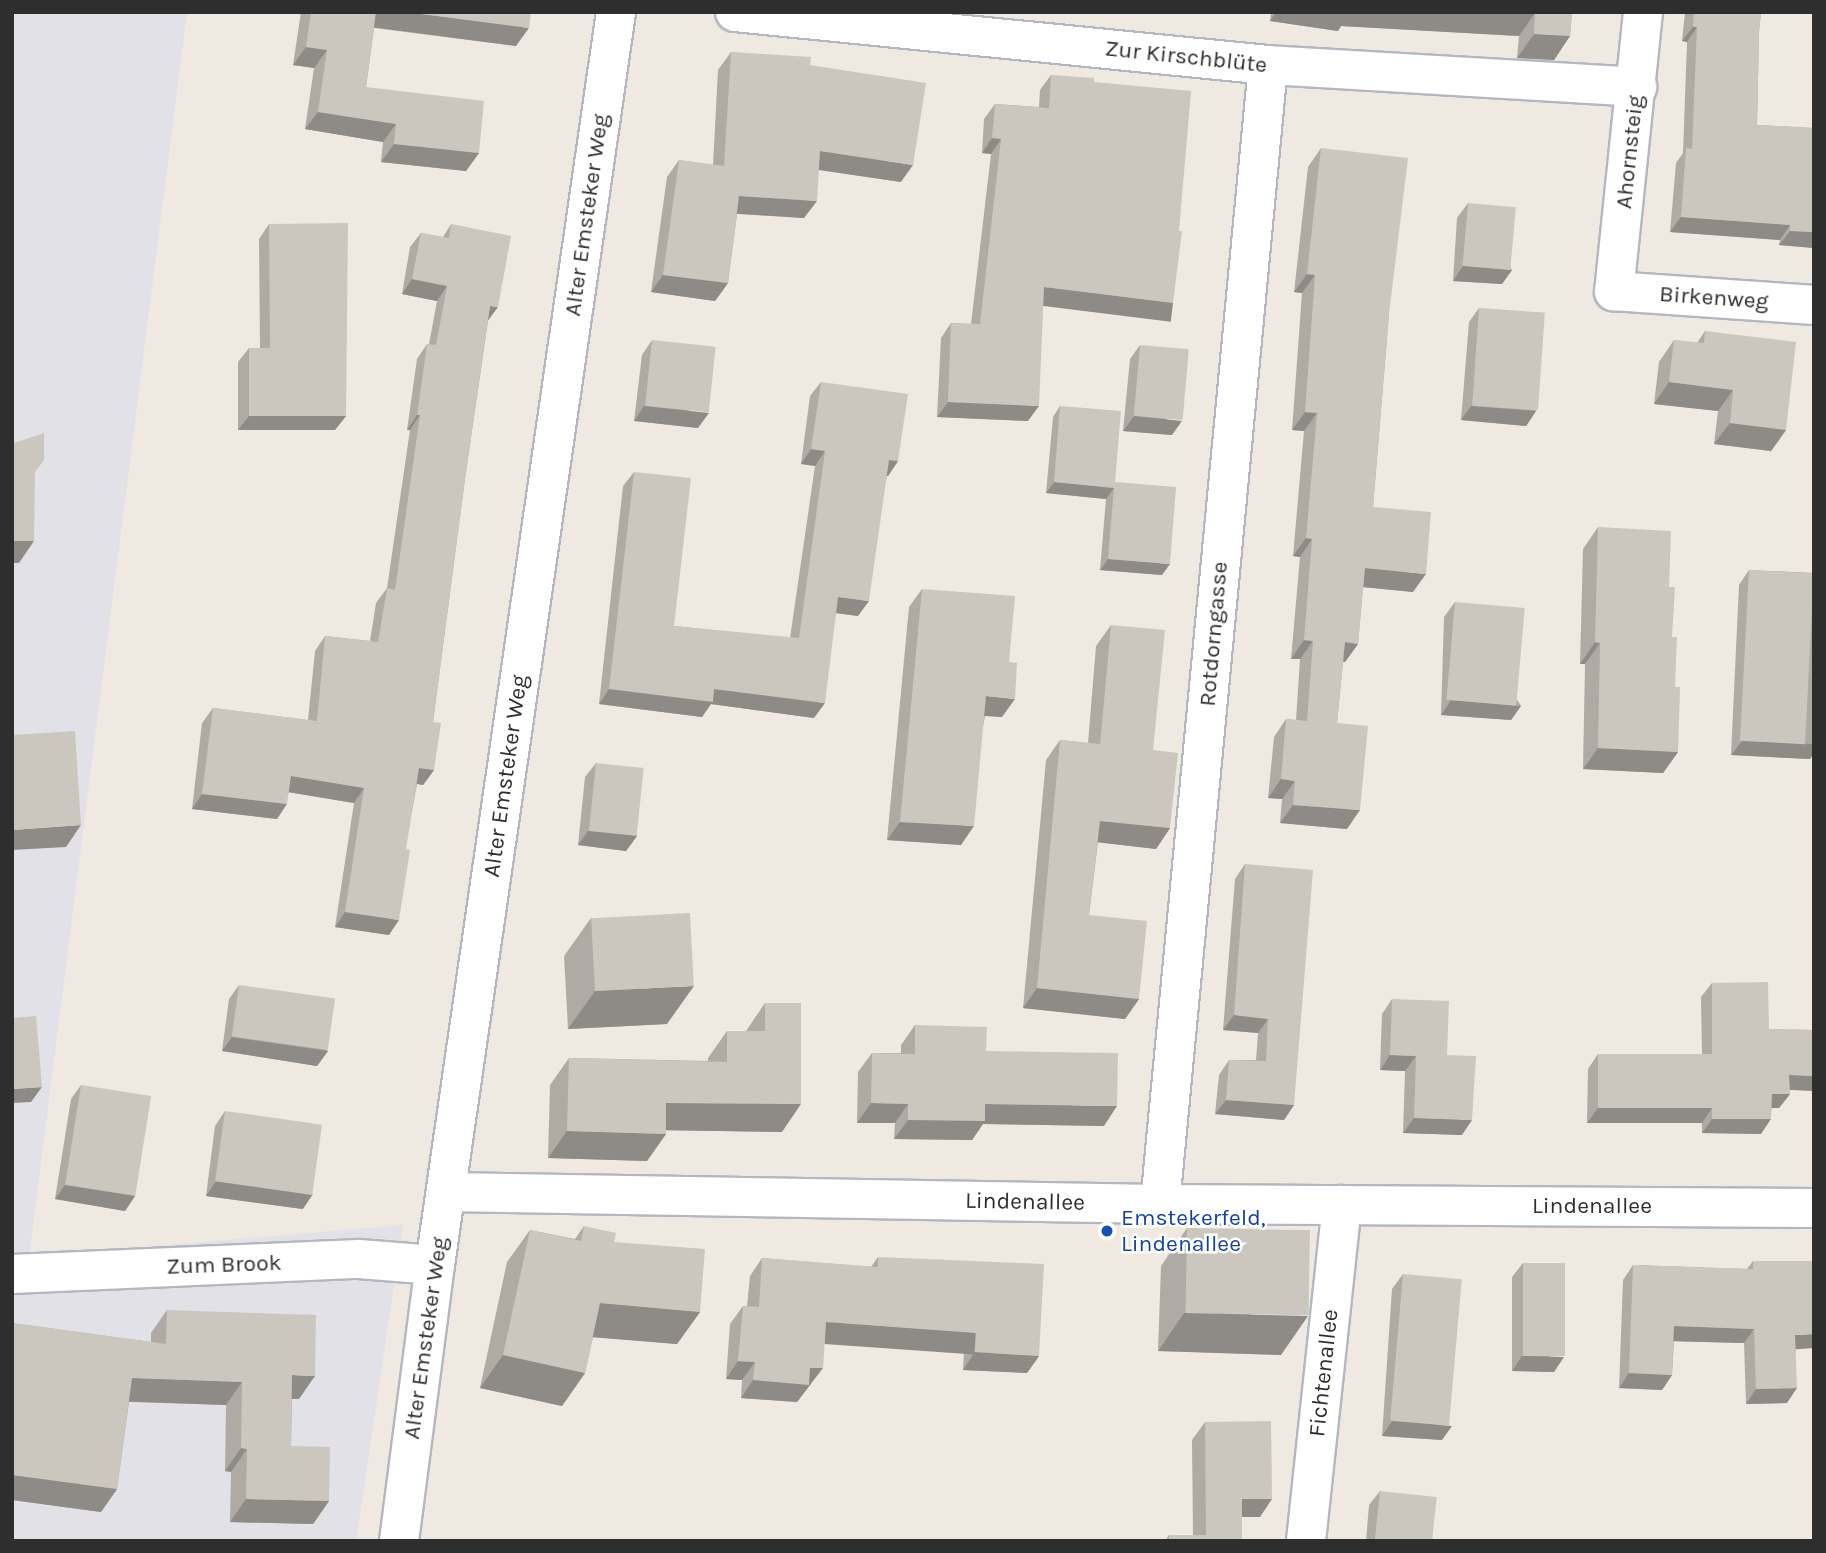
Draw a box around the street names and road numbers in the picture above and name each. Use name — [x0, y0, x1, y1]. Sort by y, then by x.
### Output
street label: Zur Kirschblüte — [1104, 35, 1268, 79]
street label: Ahornsteig — [1610, 94, 1650, 210]
street label: Alter Emsteker Weg — [559, 112, 615, 318]
street label: Birkenweg — [1658, 280, 1770, 316]
street label: Rotdorngasse — [1194, 560, 1234, 708]
street label: Alter Emsteker Weg — [478, 673, 534, 879]
street label: Lindenallee — [965, 1187, 1085, 1217]
street label: Lindenallee — [1532, 1192, 1652, 1220]
street label: Alter Emsteker Weg — [398, 1235, 454, 1441]
street label: Zum Brook — [166, 1249, 282, 1281]
street label: Fichtenallee — [1304, 1308, 1344, 1438]

